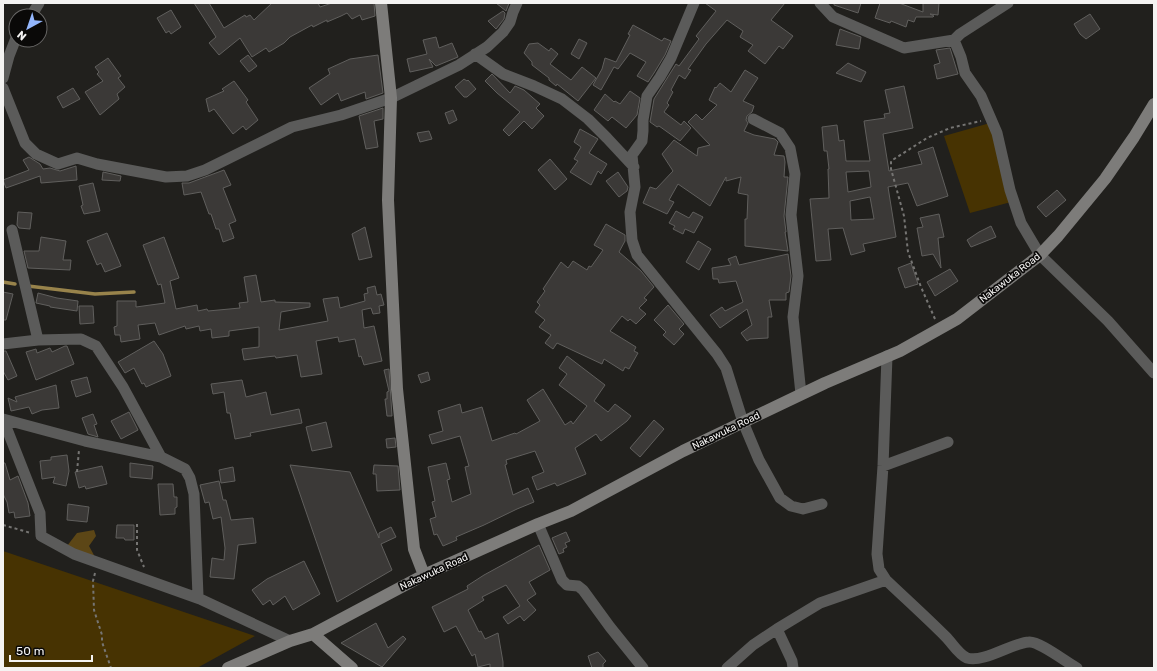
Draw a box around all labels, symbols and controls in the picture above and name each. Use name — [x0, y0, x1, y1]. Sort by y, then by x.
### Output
north arrow — [8, 8, 48, 48]
text: N — [15, 28, 29, 43]
street label: Nakawuka Road — [977, 251, 1043, 305]
street label: Nakawuka Road — [690, 409, 762, 453]
street label: Nakawuka Road — [398, 551, 470, 593]
scale bar — [10, 637, 92, 663]
text: 50 m — [16, 644, 44, 658]

